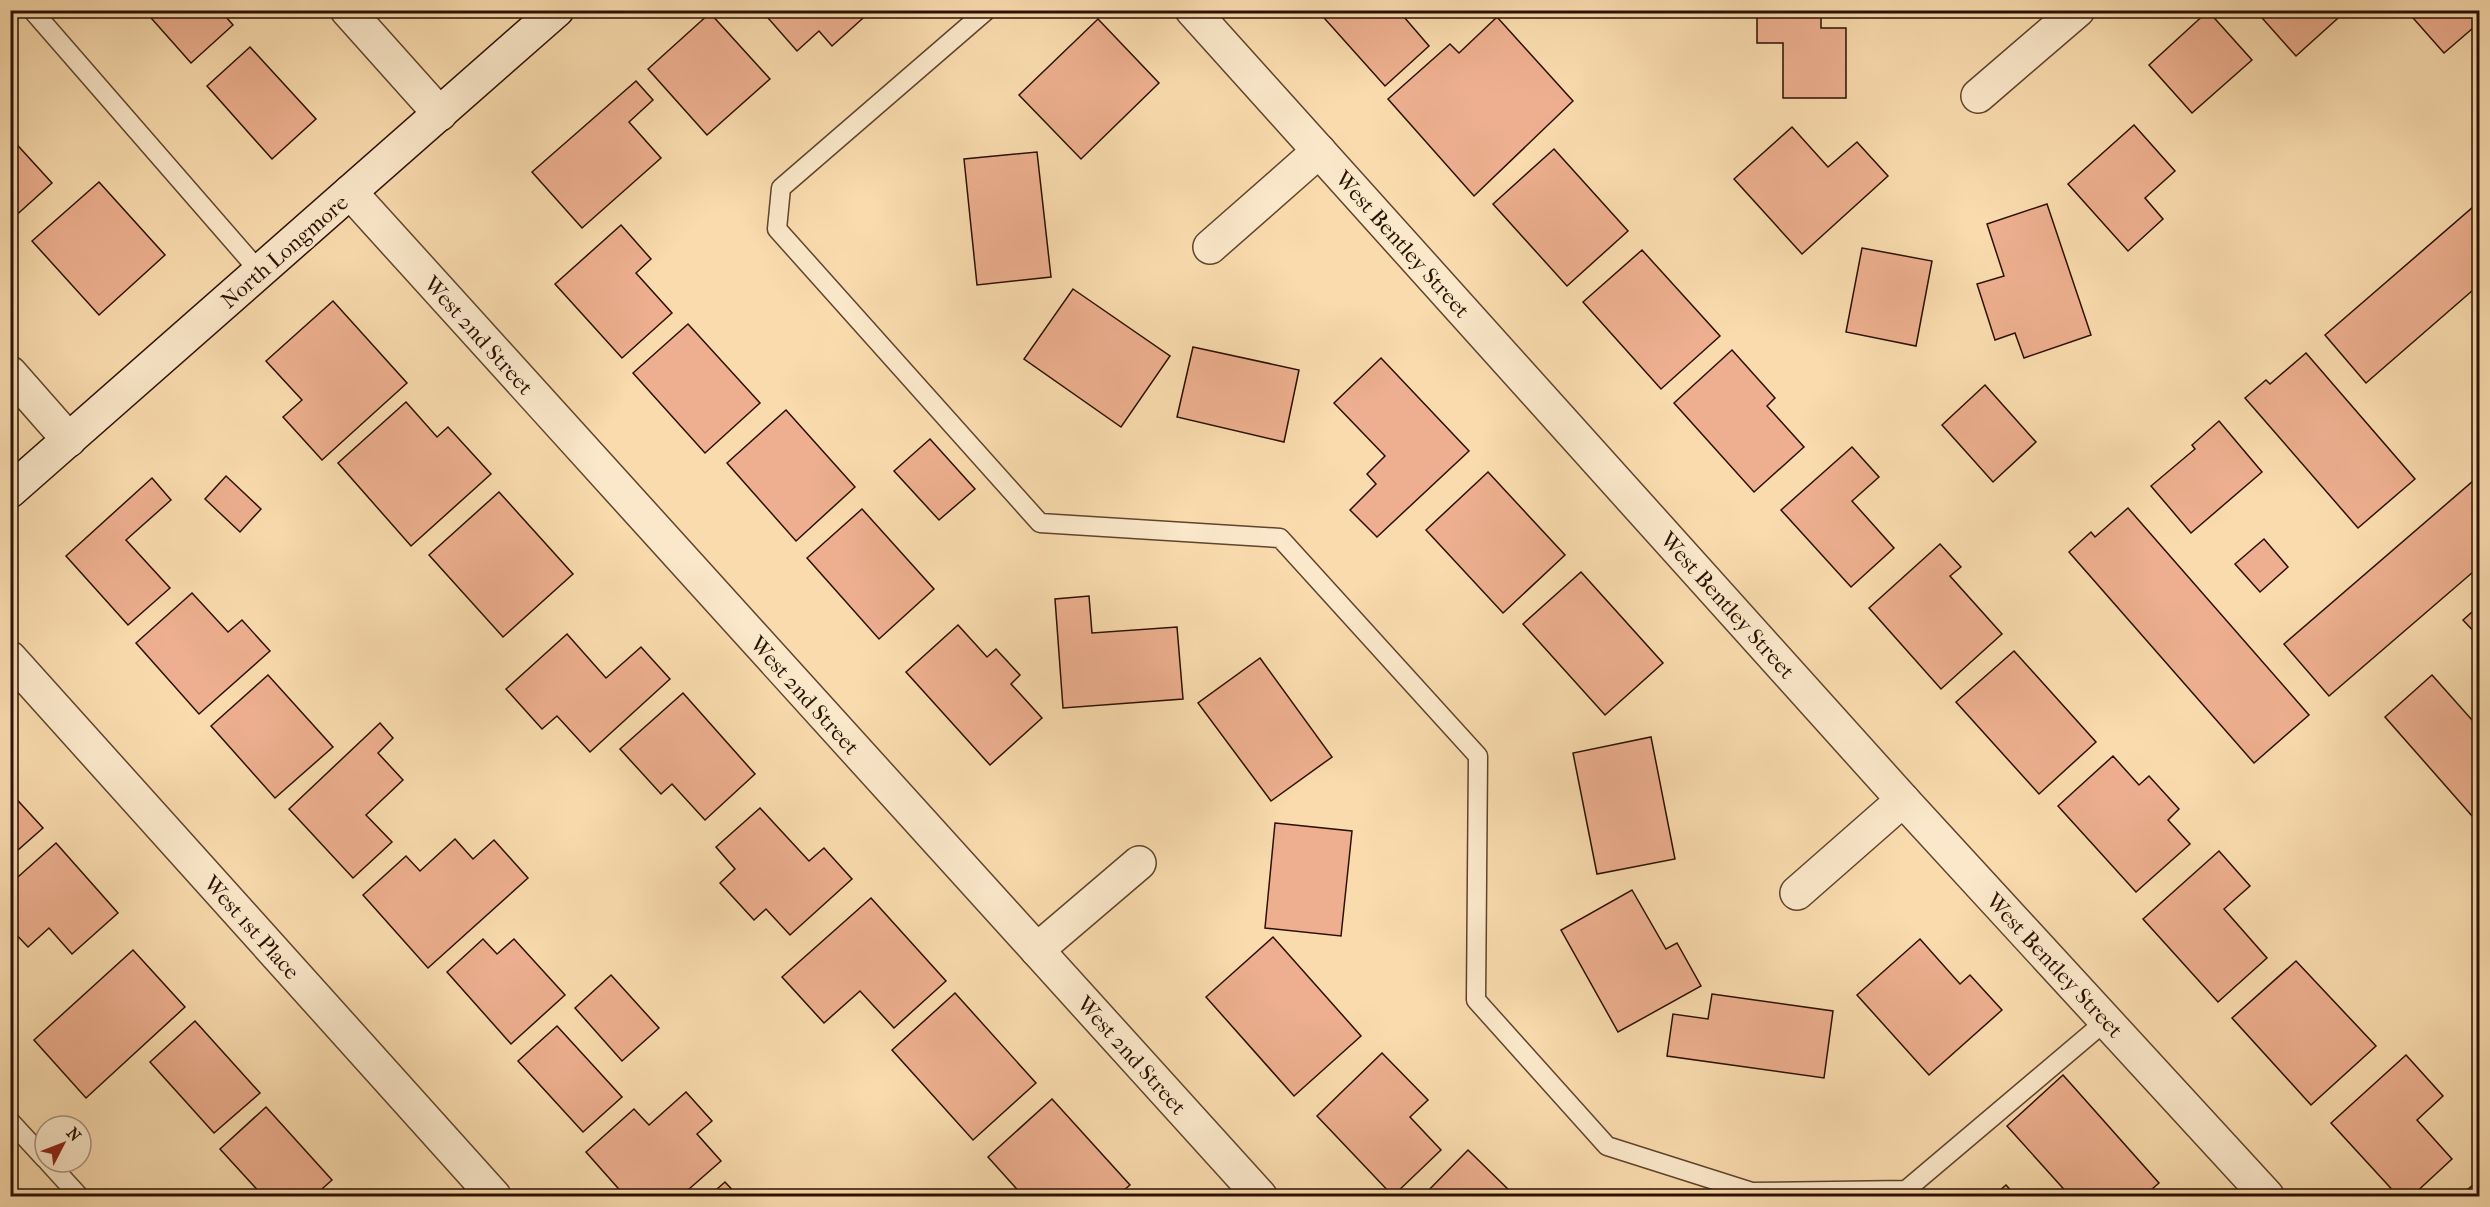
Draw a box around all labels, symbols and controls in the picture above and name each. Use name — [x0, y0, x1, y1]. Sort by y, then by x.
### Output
street label: West Bentley Street — [1329, 165, 1475, 323]
street label: North Longmore — [216, 189, 354, 314]
street label: West 2nd Street — [418, 270, 538, 400]
street label: West Bentley Street — [1654, 526, 1800, 684]
street label: West 2nd Street — [744, 630, 864, 760]
street label: West 1st Place — [197, 870, 305, 985]
street label: West Bentley Street — [1980, 887, 2128, 1044]
street label: West 2nd Street — [1071, 990, 1191, 1120]
north arrow — [33, 1114, 93, 1174]
text: N — [63, 1123, 85, 1146]

